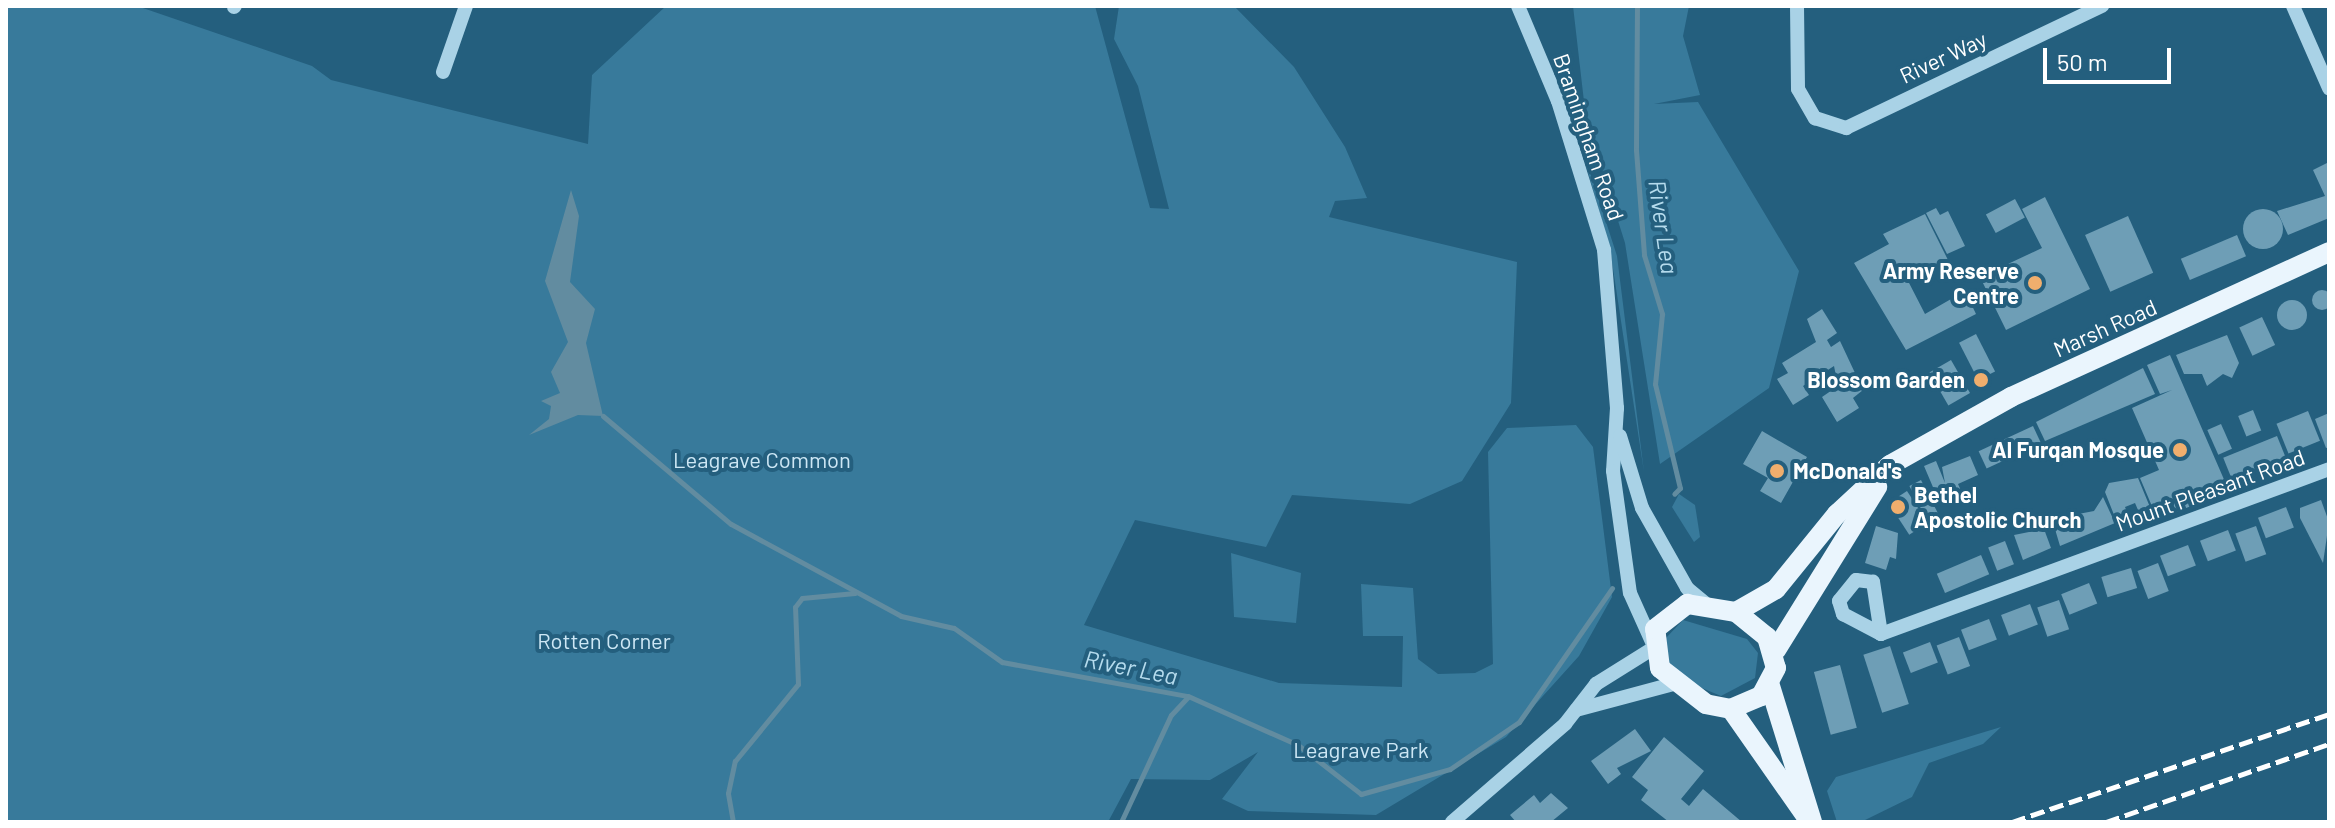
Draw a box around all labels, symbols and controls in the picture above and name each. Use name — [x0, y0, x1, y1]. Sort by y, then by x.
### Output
street label: River Way — [1895, 25, 1991, 89]
scale bar — [2047, 32, 2175, 82]
text: 50 m — [2057, 47, 2108, 76]
street label: Bramingham Road — [1548, 50, 1630, 224]
water label: River Lea — [1643, 178, 1685, 276]
place label: Army Reserve Centre — [1883, 257, 2019, 308]
marker: Army Reserve Centre — [2026, 274, 2044, 292]
street label: Marsh Road — [2049, 293, 2161, 363]
place label: Blossom Garden — [1807, 367, 1965, 393]
marker: Blossom Garden — [1972, 371, 1990, 389]
place label: Al Furqan Mosque — [1992, 437, 2164, 463]
marker: Al Furqan Mosque — [2171, 441, 2189, 459]
street label: Mount Pleasant Road — [2112, 443, 2308, 537]
park label: Leagrave Common — [673, 447, 851, 473]
place label: McDonald's — [1793, 458, 1902, 484]
marker: McDonald's — [1768, 462, 1786, 480]
place label: Bethel Apostolic Church — [1914, 481, 2082, 532]
marker: Bethel Apostolic Church — [1889, 498, 1907, 516]
park label: Rotten Corner — [537, 628, 671, 654]
water label: River Lea — [1082, 644, 1180, 690]
park label: Leagrave Park — [1293, 737, 1429, 763]

